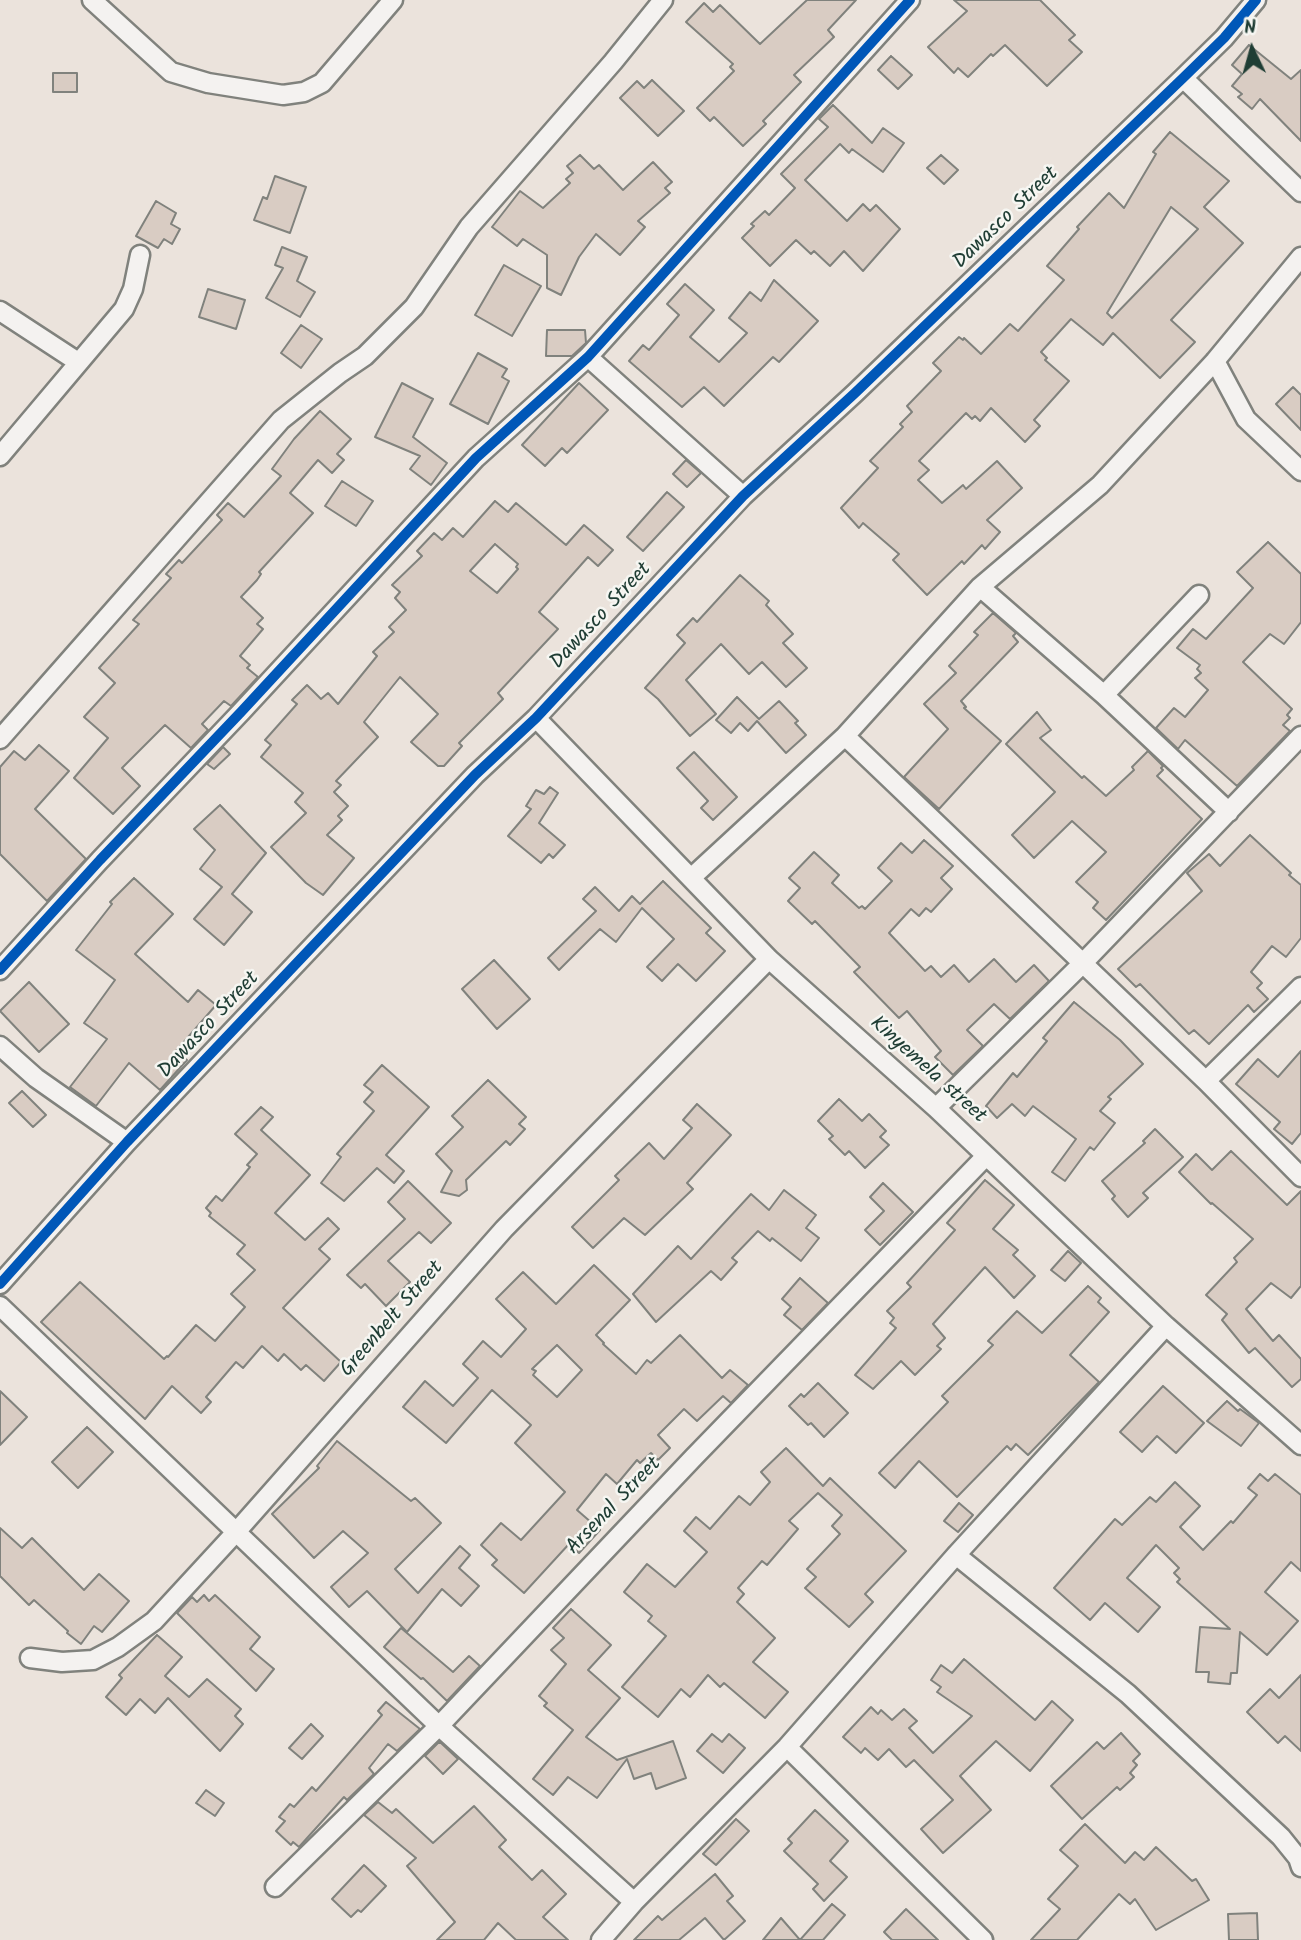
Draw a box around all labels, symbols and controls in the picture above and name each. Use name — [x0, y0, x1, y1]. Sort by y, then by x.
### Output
text: N — [1243, 13, 1257, 44]
north arrow — [1217, 14, 1287, 84]
street label: Dawasco Street — [949, 162, 1065, 276]
street label: Dawasco Street — [546, 558, 658, 676]
street label: Dawasco Street — [154, 967, 266, 1085]
street label: Kinyemela street — [863, 1012, 991, 1130]
street label: Greenbelt Street — [336, 1257, 450, 1383]
street label: Arsenal Street — [562, 1453, 668, 1561]

